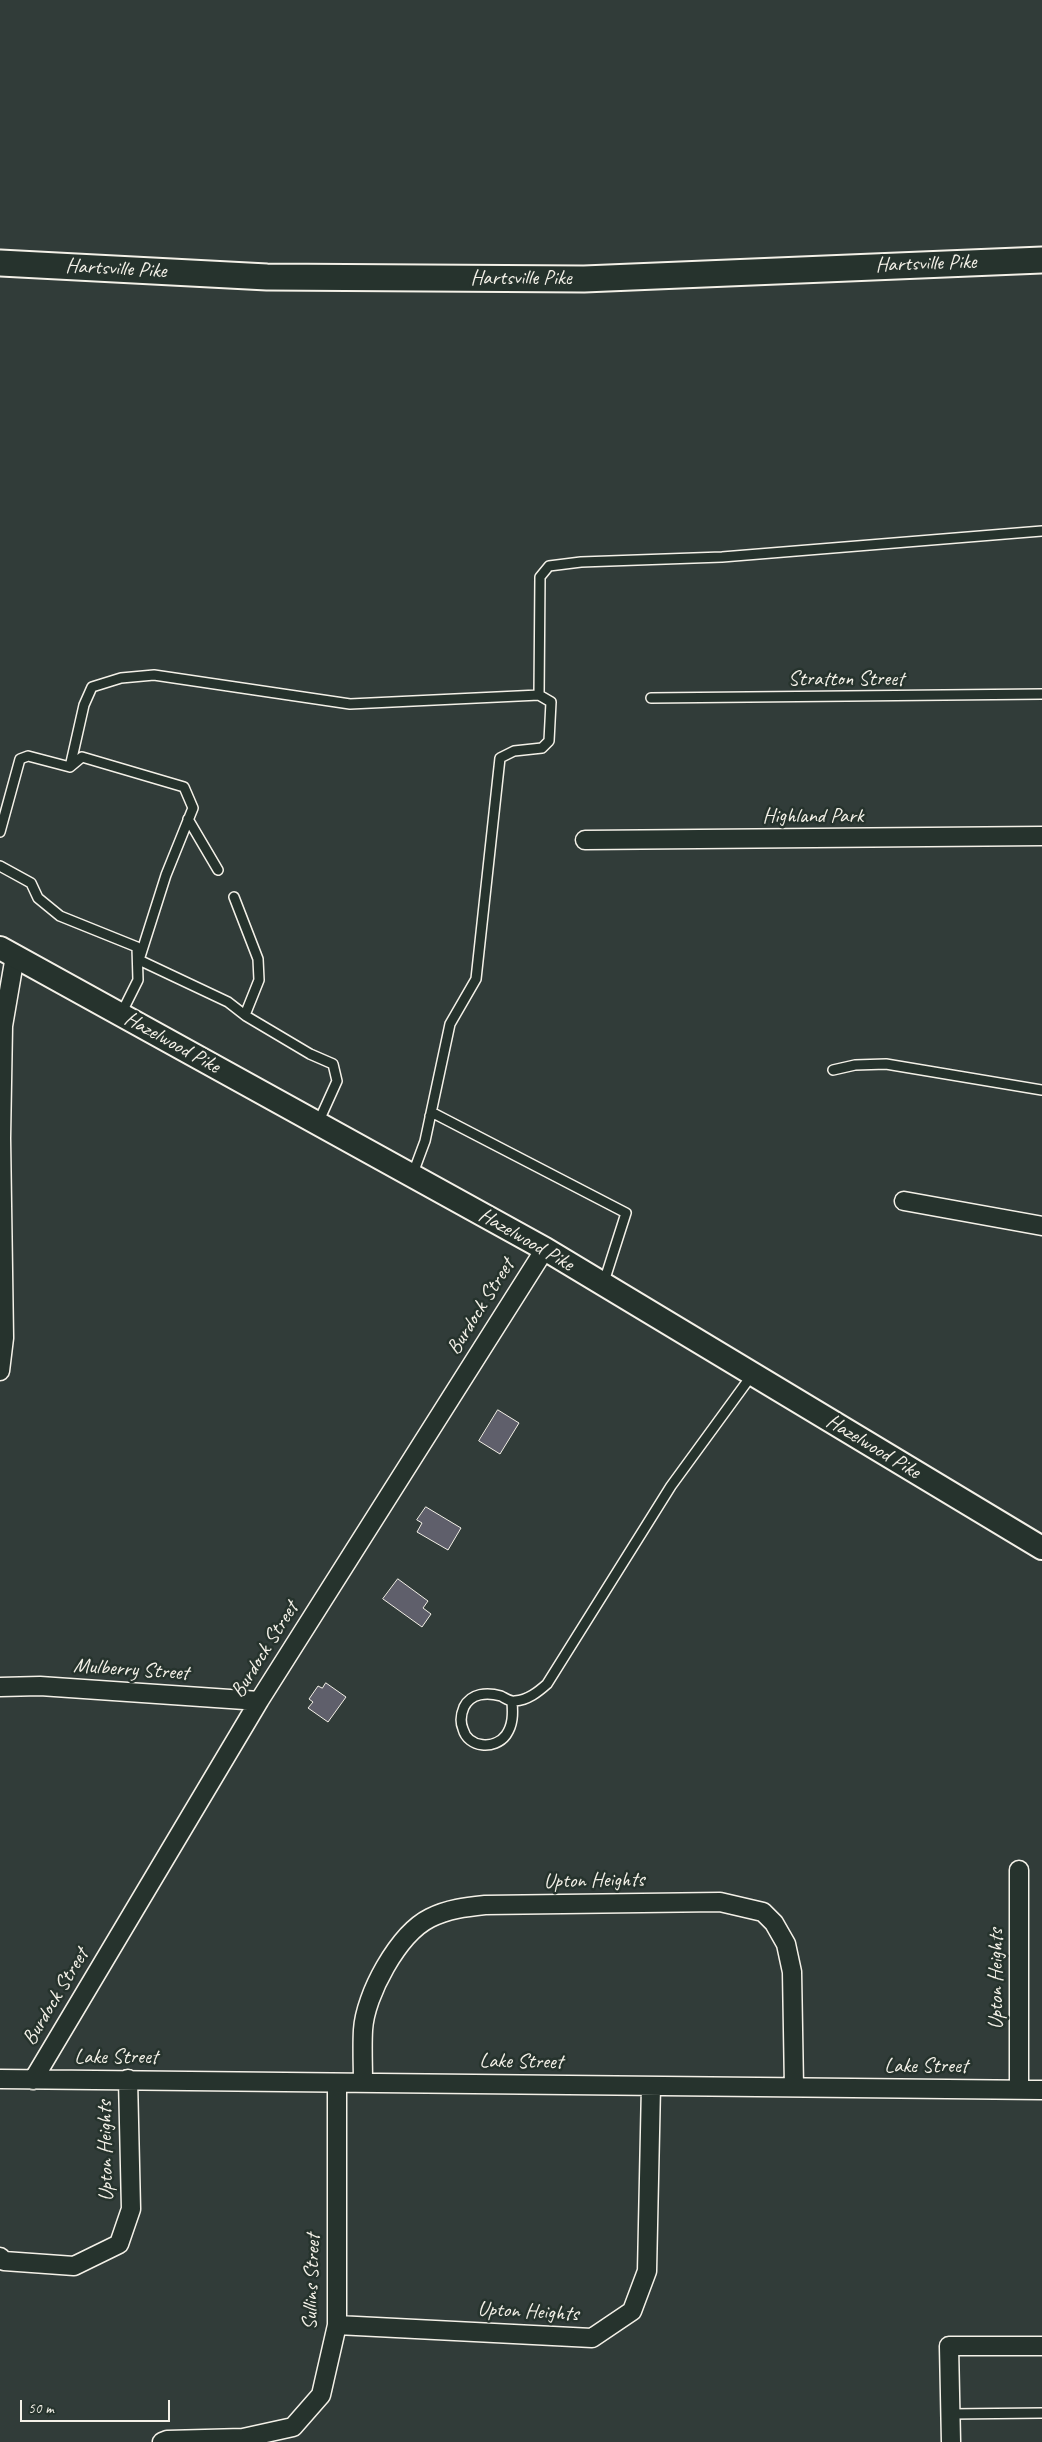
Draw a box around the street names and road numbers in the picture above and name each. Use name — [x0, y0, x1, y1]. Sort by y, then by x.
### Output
street label: Hartsville Pike — [875, 250, 977, 278]
street label: Hartsville Pike — [65, 254, 167, 284]
street label: Hartsville Pike — [471, 265, 571, 291]
street label: Stratton Street — [788, 666, 904, 692]
street label: Highland Park — [762, 803, 864, 829]
street label: Hazelwood Pike — [120, 1006, 224, 1080]
street label: Hazelwood Pike — [474, 1203, 578, 1277]
street label: Burdock Street — [442, 1254, 520, 1360]
street label: Hazelwood Pike — [821, 1409, 925, 1485]
street label: Burdock Street — [226, 1597, 304, 1703]
street label: Mulberry Street — [73, 1653, 189, 1687]
street label: Upton Heights — [543, 1868, 645, 1894]
street label: Upton Heights — [983, 1929, 1009, 2029]
street label: Burdock Street — [17, 1944, 95, 2050]
street label: Lake Street — [74, 2044, 158, 2070]
street label: Lake Street — [479, 2049, 563, 2075]
street label: Lake Street — [884, 2053, 968, 2079]
street label: Upton Heights — [93, 2100, 119, 2202]
street label: Sullins Street — [298, 2233, 326, 2331]
street label: Upton Heights — [477, 2297, 579, 2327]

